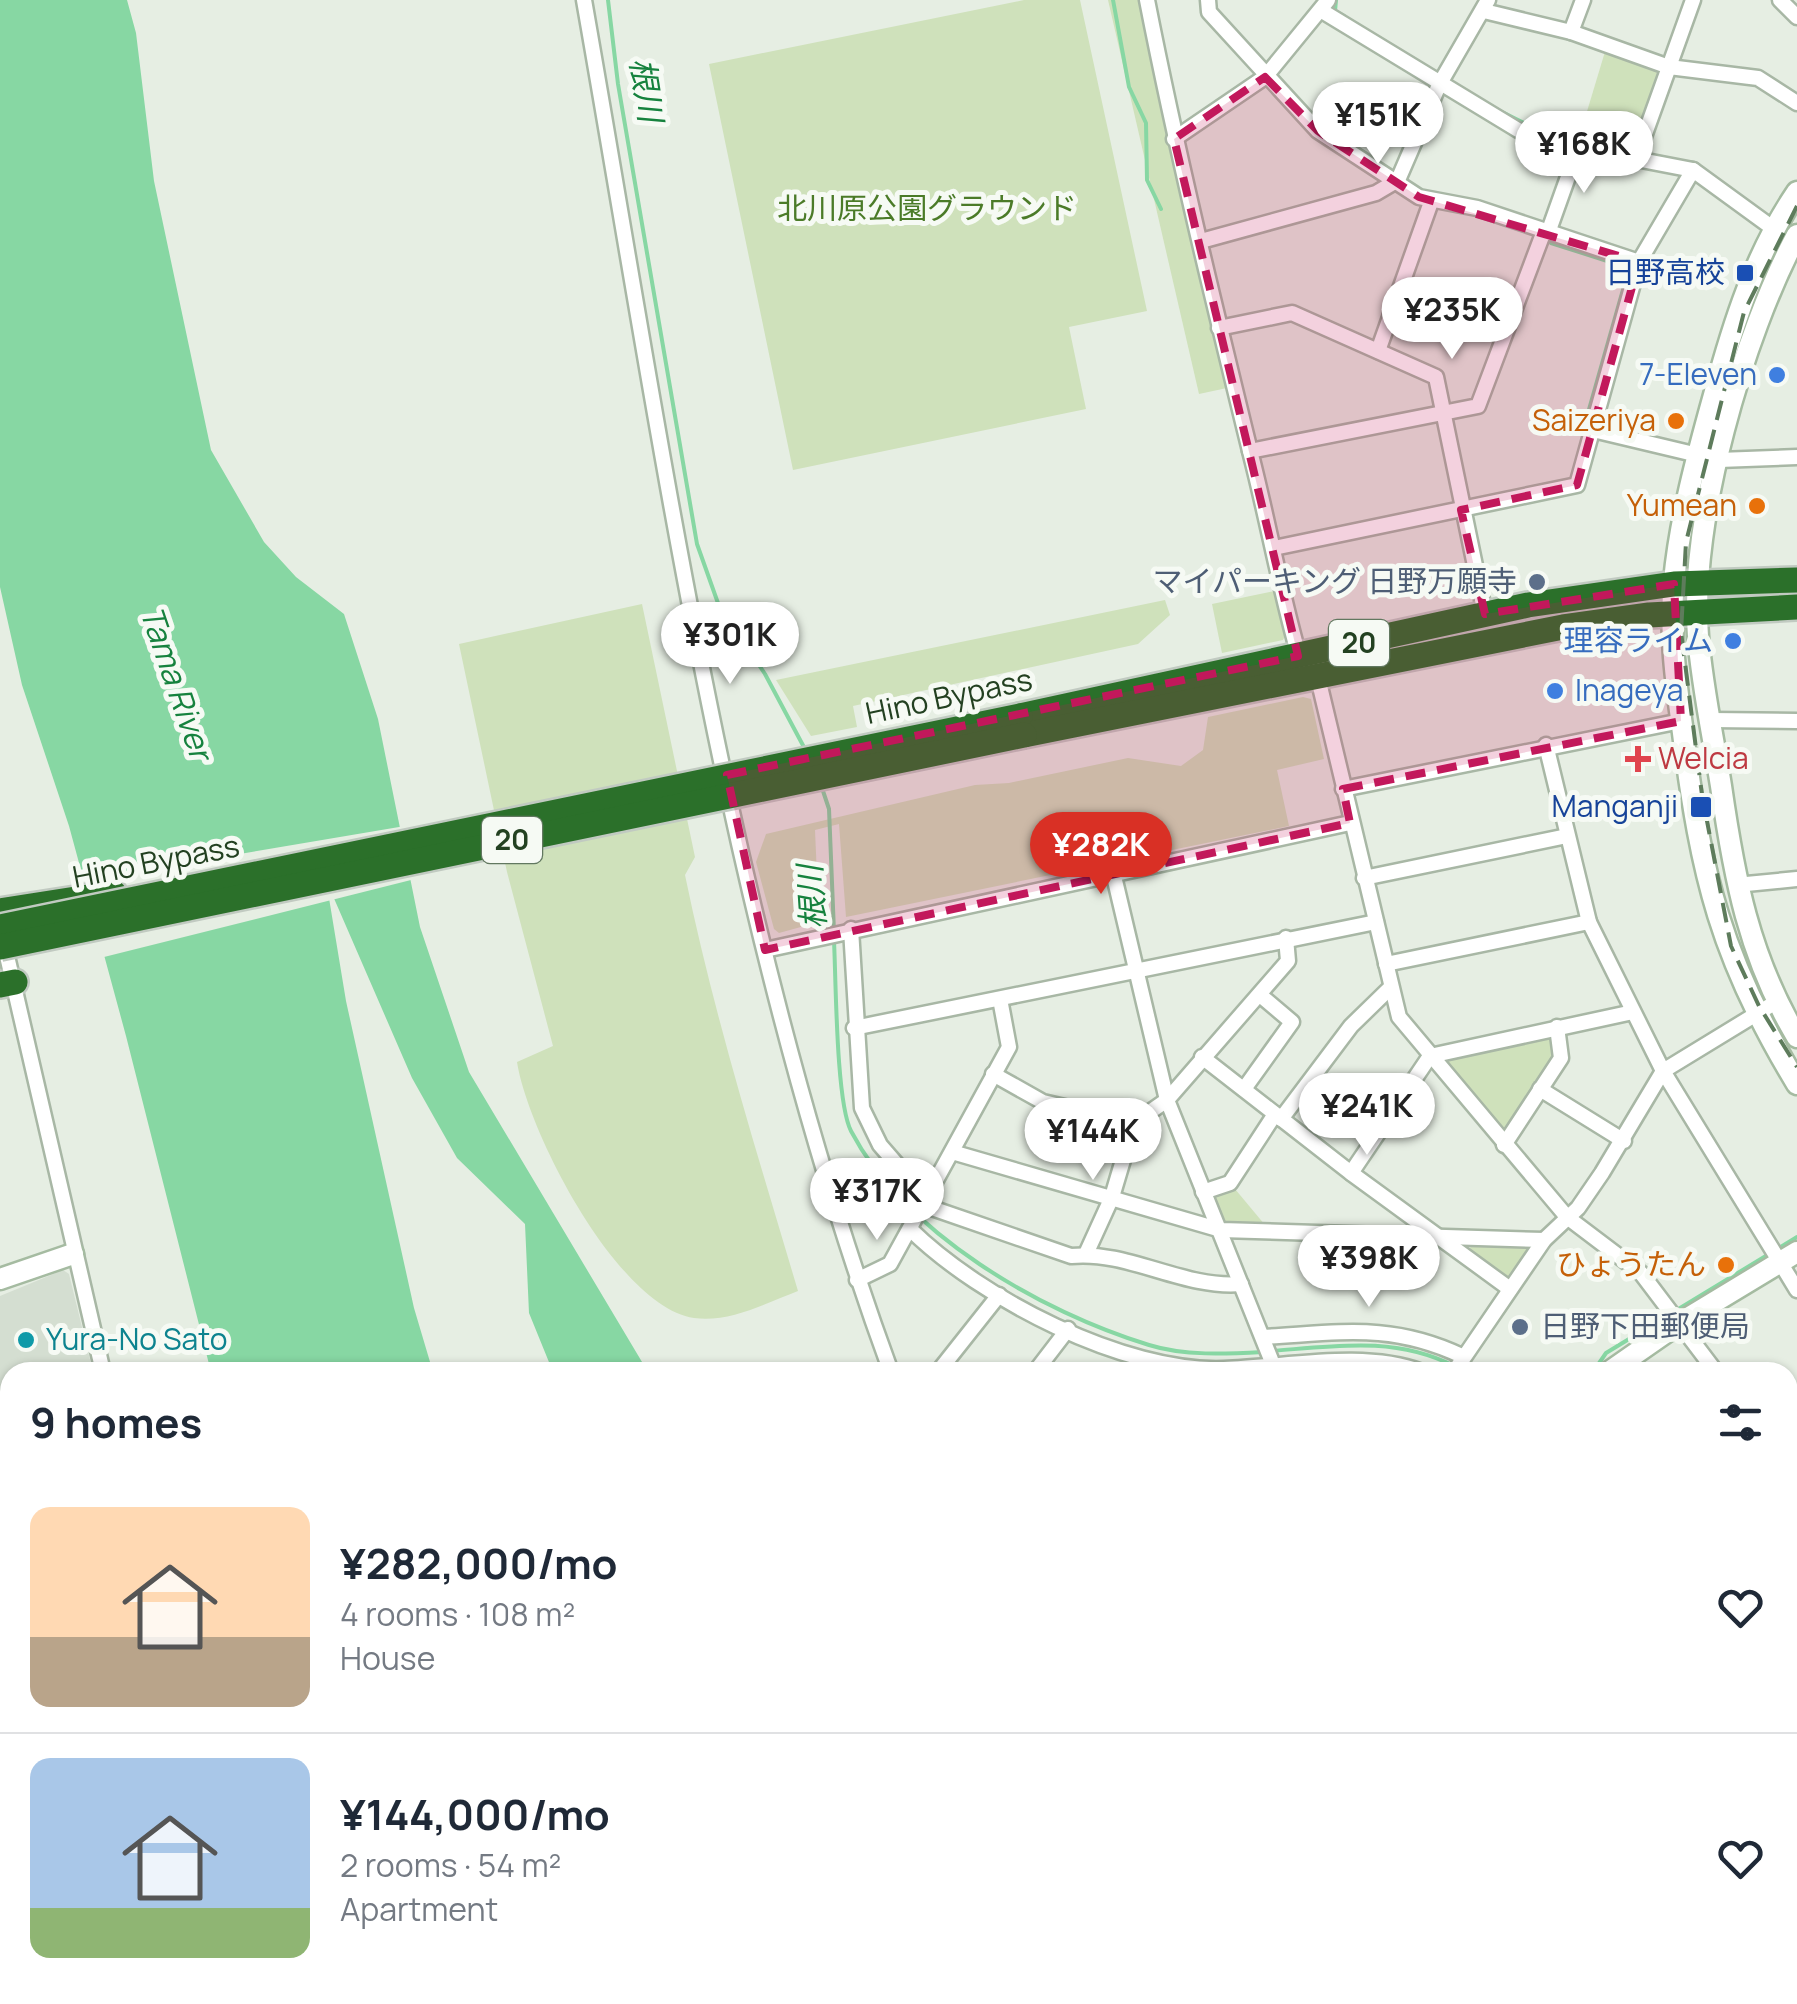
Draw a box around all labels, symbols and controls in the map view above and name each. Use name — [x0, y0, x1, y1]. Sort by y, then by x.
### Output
water label: 根川 — [620, 55, 674, 128]
pin: ¥151K — [1308, 82, 1448, 167]
text: ¥151K — [1334, 92, 1422, 136]
pin: ¥168K — [1514, 111, 1654, 196]
text: ¥168K — [1537, 121, 1631, 165]
park label: 北川原公園グラウンド — [777, 187, 1077, 228]
place label: 日野高校 — [1605, 251, 1725, 292]
marker: 日野高校 — [1734, 262, 1756, 284]
pin: ¥235K — [1382, 277, 1522, 362]
text: ¥235K — [1404, 287, 1500, 331]
place label: 7-Eleven — [1639, 353, 1757, 394]
marker: 7-Eleven — [1766, 364, 1788, 386]
place label: Saizeriya — [1532, 399, 1656, 440]
marker: Saizeriya — [1665, 410, 1687, 432]
place label: Yumean — [1627, 484, 1737, 525]
marker: Yumean — [1746, 495, 1768, 517]
place label: マイパーキング 日野万願寺 — [1153, 560, 1517, 601]
marker: マイパーキング 日野万願寺 — [1526, 571, 1548, 593]
water label: Tama River — [130, 600, 225, 769]
pin: ¥301K — [660, 602, 800, 687]
text: ¥301K — [683, 612, 777, 656]
place label: 理容ライム — [1564, 619, 1713, 660]
road number: 20 — [1329, 620, 1389, 666]
marker: 理容ライム — [1722, 630, 1744, 652]
street label: Hino Bypass — [862, 658, 1036, 733]
place label: Inageya — [1575, 669, 1683, 710]
marker: Inageya — [1544, 680, 1566, 702]
place label: Welcia — [1658, 737, 1749, 778]
marker: Welcia — [1627, 748, 1649, 770]
place label: Manganji — [1552, 785, 1678, 826]
marker: Manganji — [1688, 794, 1714, 820]
pin: ¥282K — [1031, 812, 1171, 897]
road number: 20 — [482, 817, 542, 863]
text: ¥282K — [1052, 822, 1150, 866]
street label: Hino Bypass — [69, 824, 243, 897]
water label: 根川 — [787, 861, 835, 931]
pin: ¥241K — [1297, 1073, 1437, 1158]
text: ¥241K — [1321, 1083, 1413, 1127]
pin: ¥144K — [1023, 1098, 1163, 1183]
text: ¥144K — [1047, 1108, 1139, 1152]
pin: ¥317K — [807, 1158, 947, 1243]
text: ¥317K — [832, 1168, 922, 1212]
pin: ¥398K — [1299, 1225, 1439, 1310]
text: ¥398K — [1320, 1235, 1418, 1279]
place label: ひょうたん — [1556, 1243, 1706, 1284]
marker: ひょうたん — [1715, 1254, 1737, 1276]
place label: 日野下田郵便局 — [1540, 1305, 1750, 1346]
marker: 日野下田郵便局 — [1509, 1316, 1531, 1338]
place label: Yura-No Sato — [46, 1318, 227, 1359]
marker: Yura-No Sato — [15, 1329, 37, 1351]
text: 9 homes — [30, 1393, 202, 1451]
icon: filters — [1713, 1395, 1768, 1450]
text: ¥282,000/mo — [340, 1534, 617, 1592]
icon: home — [110, 1547, 230, 1667]
icon: heart — [1713, 1580, 1768, 1635]
text: 4 rooms · 108 m² — [340, 1592, 575, 1636]
text: House — [340, 1636, 435, 1680]
text: ¥144,000/mo — [340, 1785, 610, 1843]
icon: home — [110, 1798, 230, 1918]
icon: heart — [1713, 1831, 1768, 1886]
text: 2 rooms · 54 m² — [340, 1843, 561, 1887]
text: Apartment — [340, 1887, 498, 1931]

